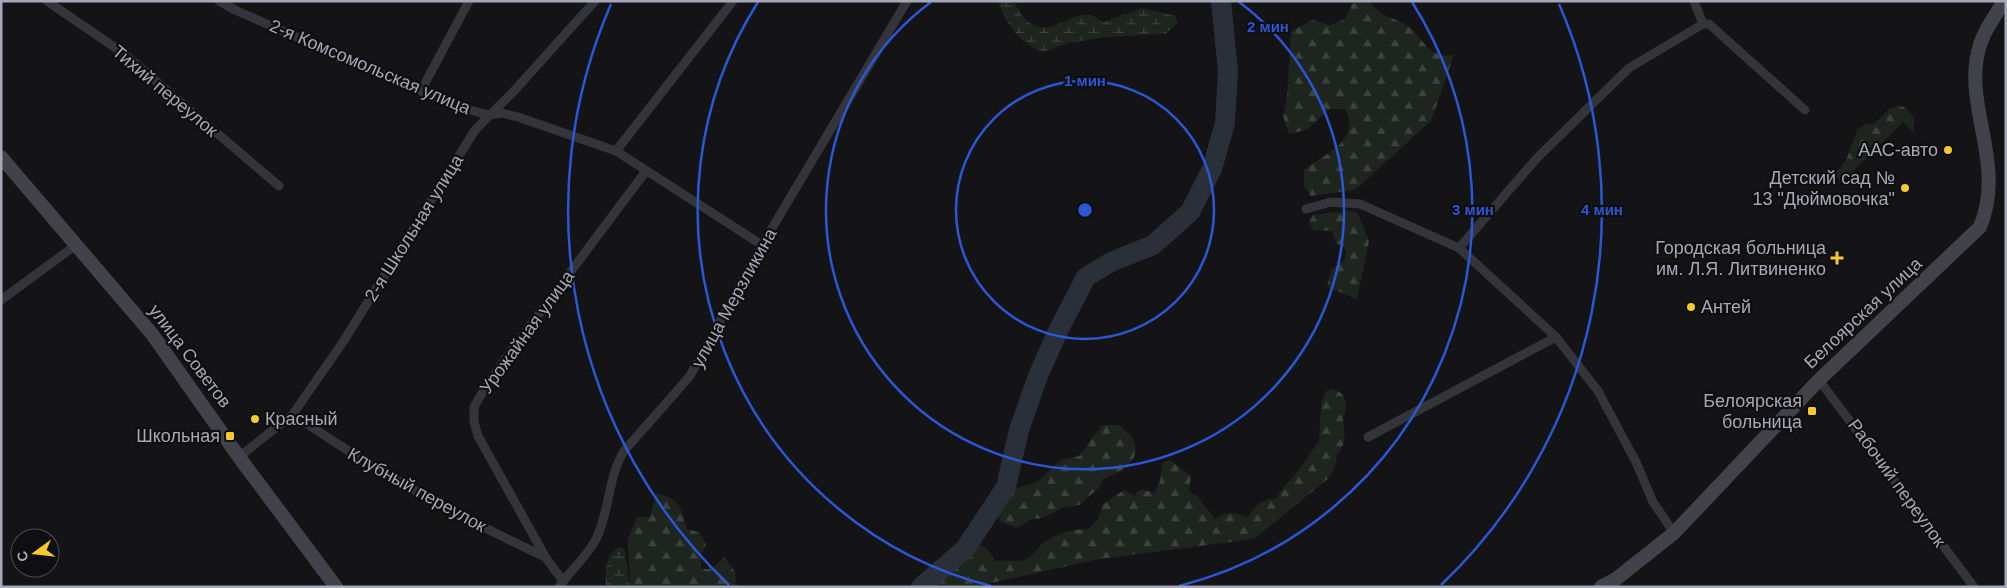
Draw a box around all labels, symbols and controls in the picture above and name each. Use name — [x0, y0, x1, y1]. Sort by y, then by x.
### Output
street label: 2-я Комсомольская улица — [267, 16, 474, 119]
text: 2 мин — [1247, 18, 1289, 35]
street label: Тихий переулок — [108, 41, 222, 141]
text: 1 мин — [1064, 72, 1106, 89]
place label: ААС-авто — [1858, 140, 1938, 160]
marker: ААС-авто — [1942, 144, 1954, 156]
street label: 2-я Школьная улица — [361, 150, 468, 305]
place label: Детский сад № 13 "Дюймовочка" — [1752, 168, 1895, 209]
marker: Детский сад № 13 "Дюймовочка" — [1899, 182, 1911, 194]
centre of rings — [1076, 201, 1094, 219]
text: 3 мин — [1452, 201, 1494, 218]
text: 4 мин — [1581, 201, 1623, 218]
street label: улица Мерзликина — [687, 224, 781, 371]
place label: Городская больница им. Л.Я. Литвиненко — [1655, 238, 1827, 279]
marker: Городская больница им. Л.Я. Литвиненко — [1830, 251, 1844, 265]
street label: Белоярская улица — [1800, 253, 1927, 373]
street label: Урожайная улица — [476, 266, 579, 397]
place label: Антей — [1701, 297, 1751, 317]
street label: улица Советов — [145, 301, 235, 411]
marker: Антей — [1685, 301, 1697, 313]
place label: Белоярская больница — [1703, 391, 1803, 432]
marker: Белоярская больница — [1806, 405, 1818, 417]
place label: Красный — [265, 409, 337, 429]
marker: Красный — [249, 413, 261, 425]
street label: Рабочий переулок — [1844, 415, 1950, 551]
place label: Школьная — [136, 426, 220, 446]
marker: Школьная — [224, 430, 236, 442]
street label: Клубный переулок — [344, 444, 490, 536]
north arrow — [10, 528, 60, 578]
text: С — [13, 549, 31, 563]

